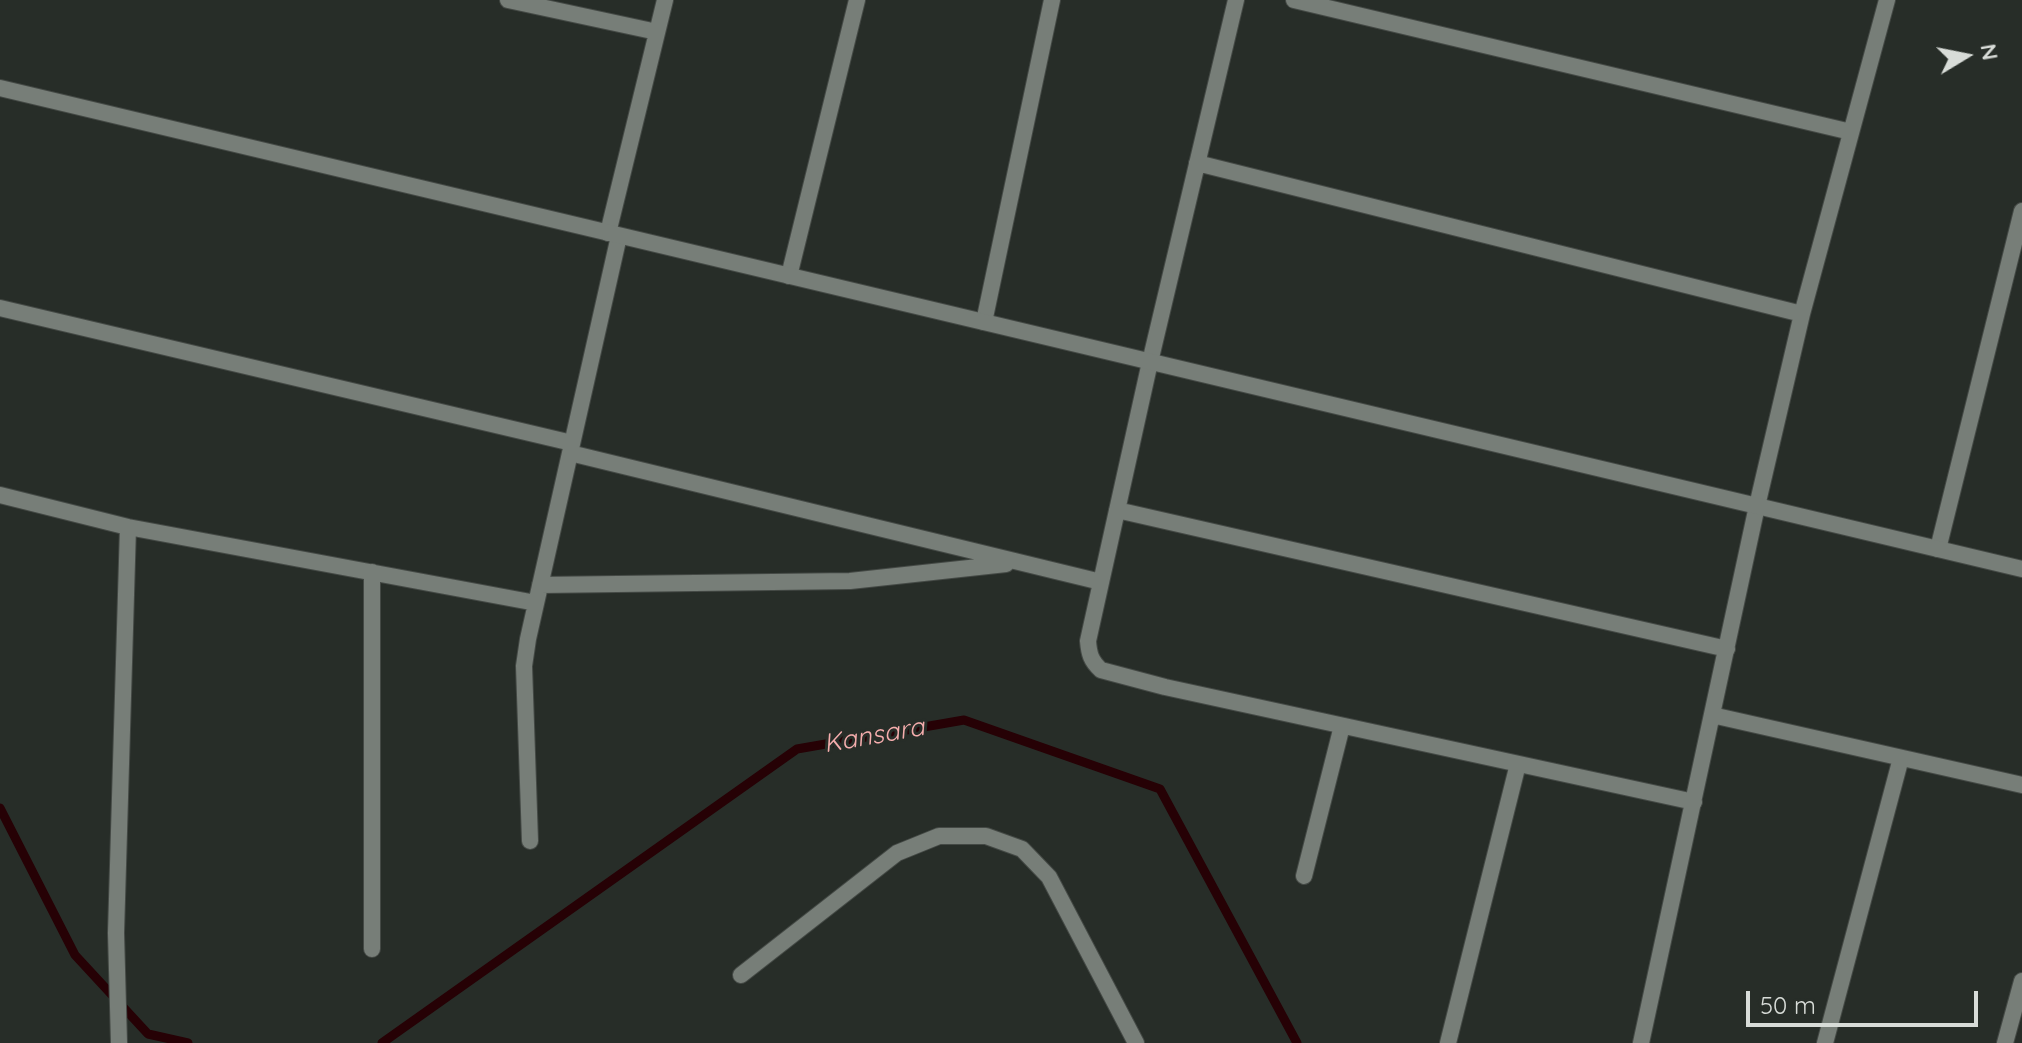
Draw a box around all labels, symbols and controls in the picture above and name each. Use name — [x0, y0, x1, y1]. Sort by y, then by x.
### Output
north arrow — [1926, 16, 2006, 96]
text: N — [1974, 41, 2005, 62]
water label: Kansara — [821, 712, 927, 760]
scale bar — [1750, 975, 1982, 1025]
text: 50 m — [1760, 990, 1816, 1020]

